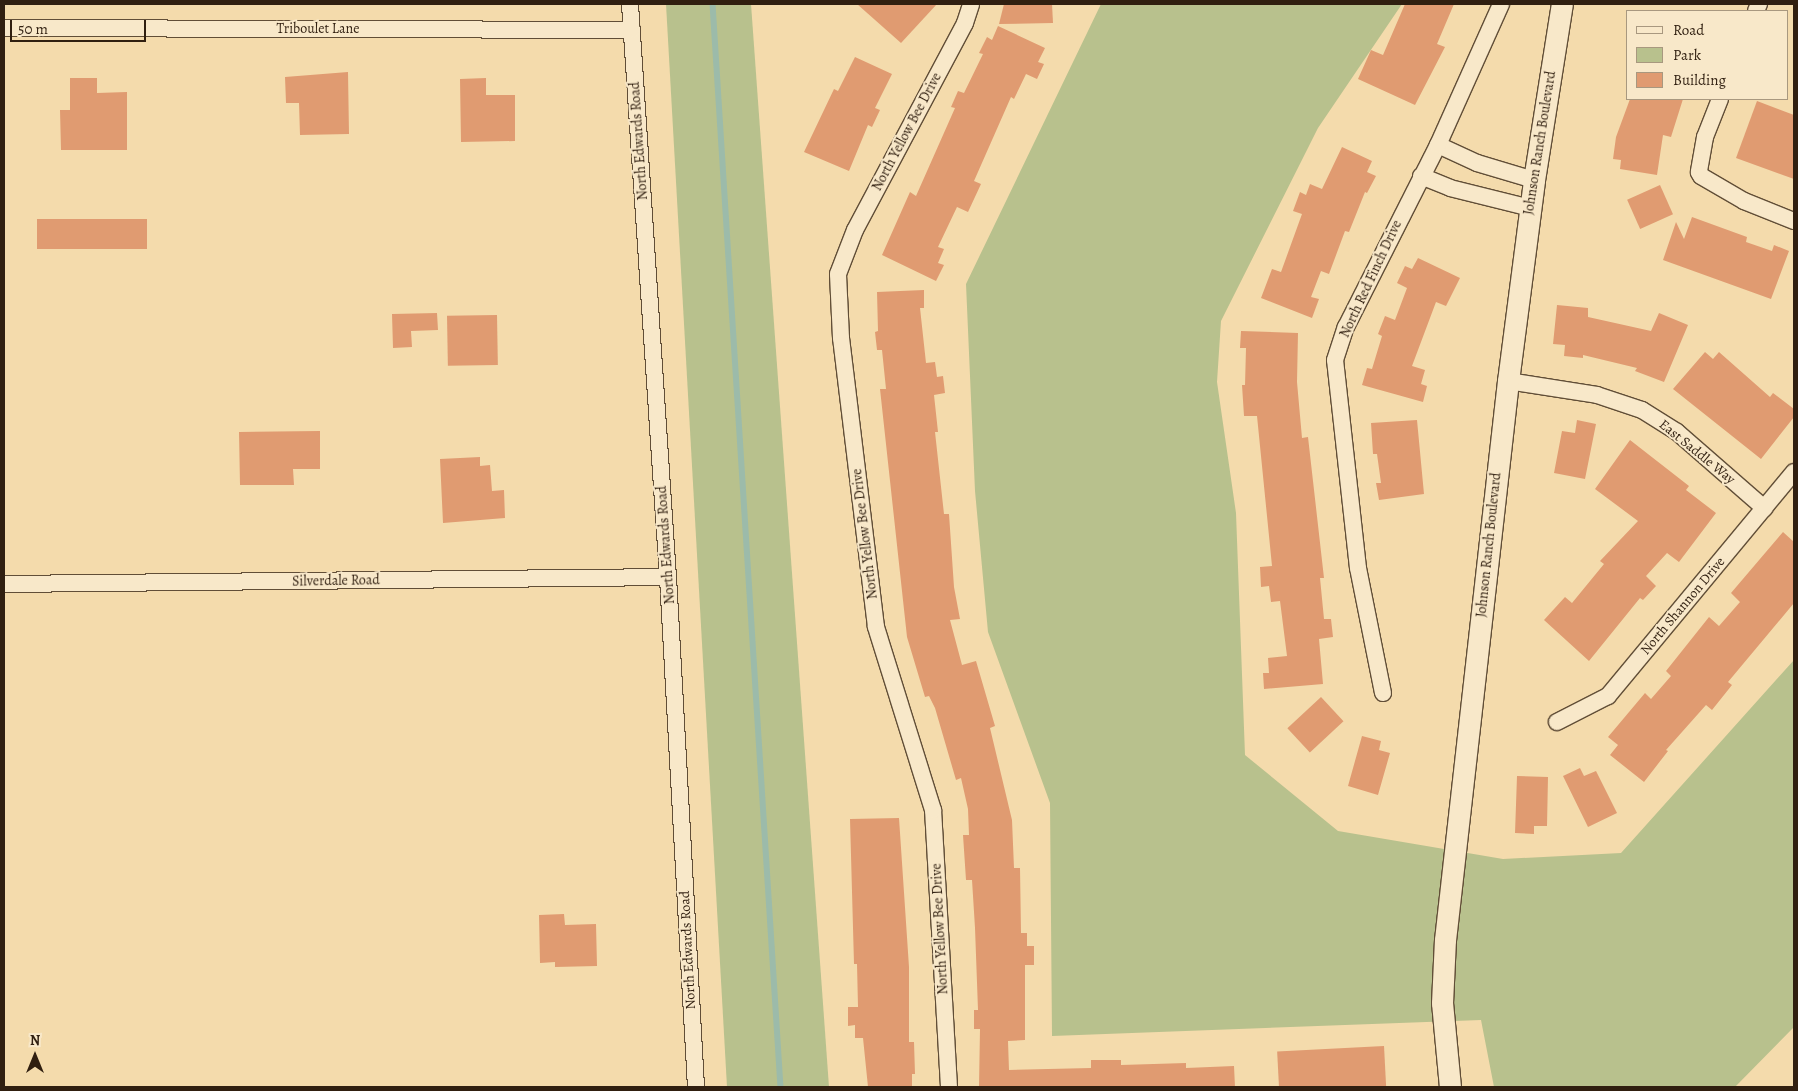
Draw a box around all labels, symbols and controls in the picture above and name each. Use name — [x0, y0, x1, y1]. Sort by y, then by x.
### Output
scale bar — [12, 10, 149, 42]
legend — [1626, 10, 1788, 100]
text: 50 m — [18, 19, 48, 39]
text: Road — [1673, 20, 1704, 40]
street label: Triboulet Lane — [277, 21, 359, 37]
text: Park — [1673, 45, 1701, 65]
street label: North Yellow Bee Drive — [869, 70, 945, 194]
street label: Johnson Ranch Boulevard — [1520, 70, 1560, 216]
text: Building — [1673, 70, 1726, 90]
street label: North Edwards Road — [626, 81, 652, 201]
street label: North Red Finch Drive — [1336, 218, 1406, 340]
street label: East Saddle Way — [1656, 416, 1738, 488]
street label: North Yellow Bee Drive — [849, 468, 881, 600]
street label: Johnson Ranch Boulevard — [1473, 472, 1505, 618]
street label: North Edwards Road — [653, 485, 679, 605]
street label: North Shannon Drive — [1637, 554, 1729, 658]
street label: Silverdale Road — [292, 572, 380, 590]
street label: North Yellow Bee Drive — [928, 863, 952, 995]
street label: North Edwards Road — [677, 890, 699, 1010]
north arrow — [10, 1031, 60, 1081]
text: N — [30, 1031, 40, 1050]

